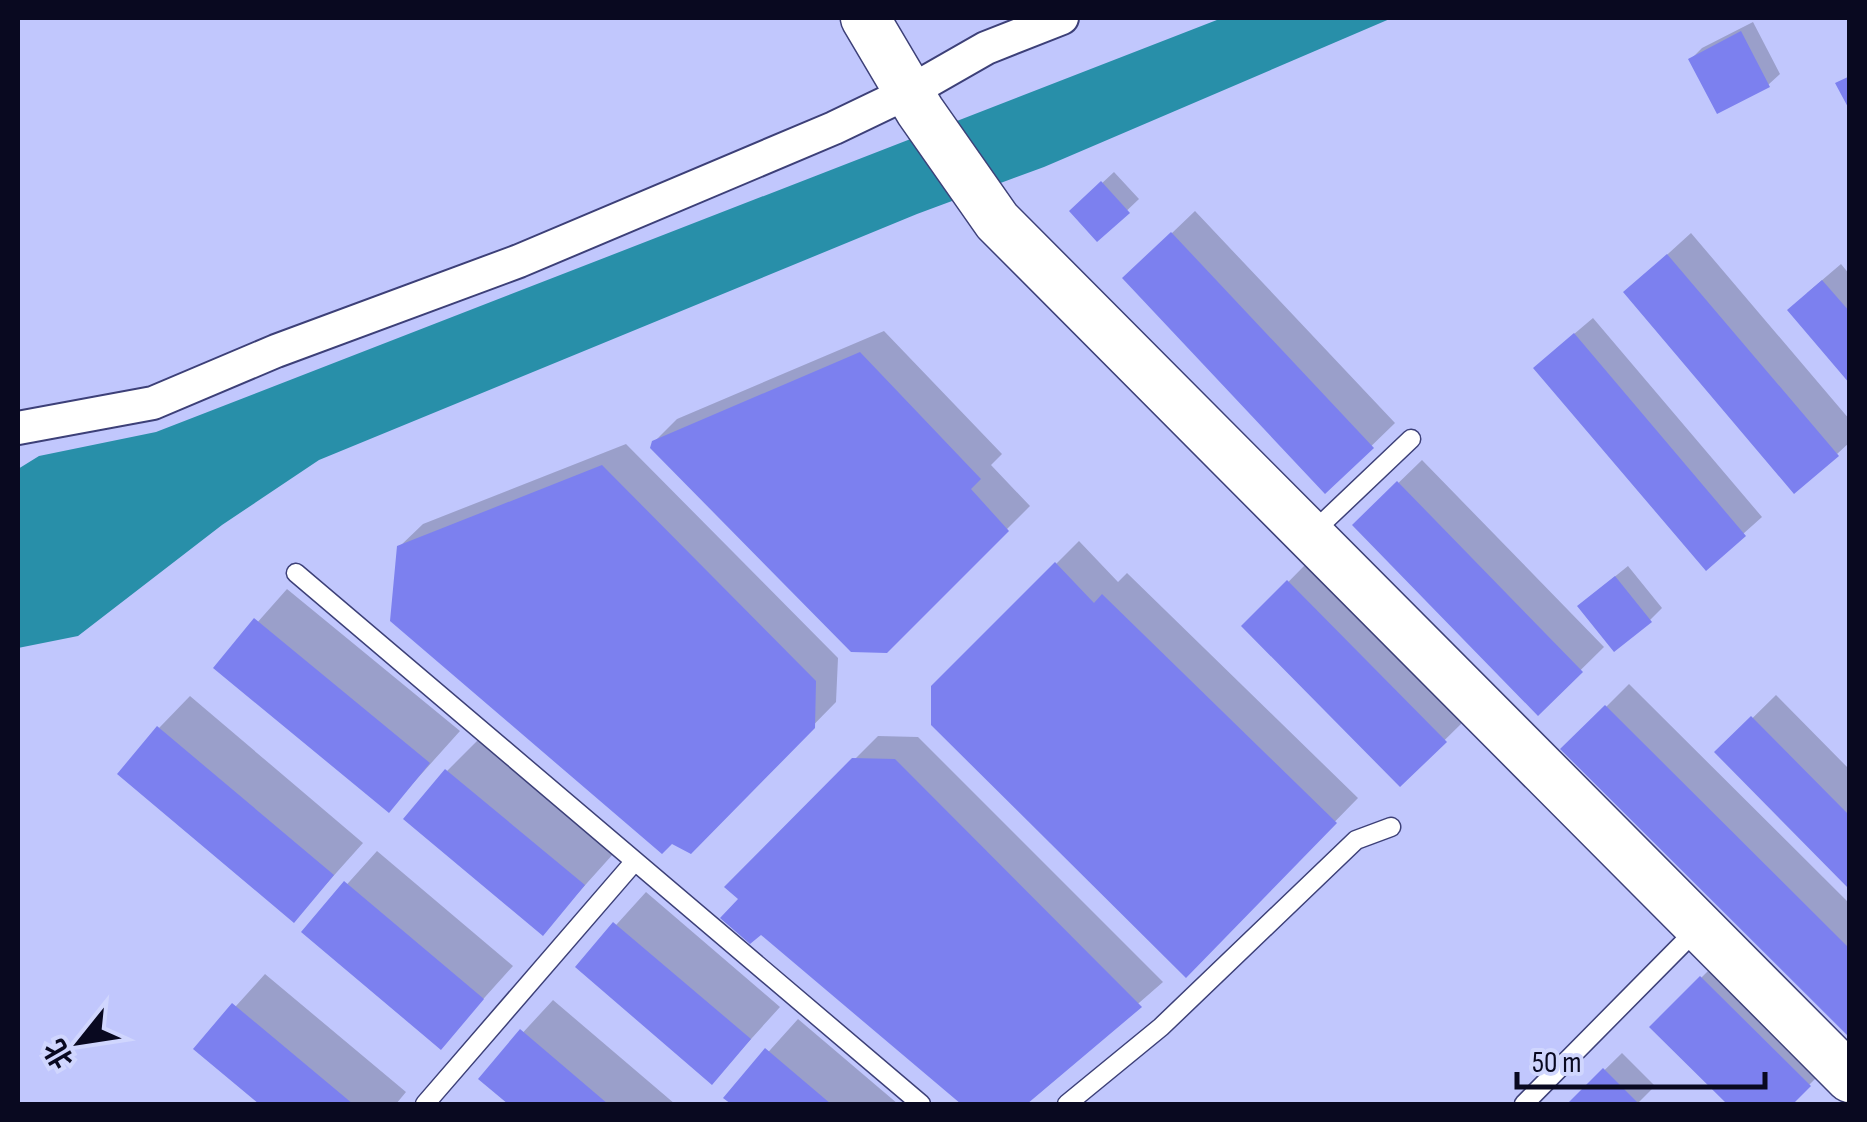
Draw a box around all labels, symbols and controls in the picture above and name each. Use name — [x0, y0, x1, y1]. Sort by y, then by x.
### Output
north arrow — [30, 992, 130, 1092]
scale bar — [1517, 1027, 1764, 1089]
text: 北 — [38, 1033, 81, 1074]
text: 50 m — [1532, 1045, 1581, 1081]

